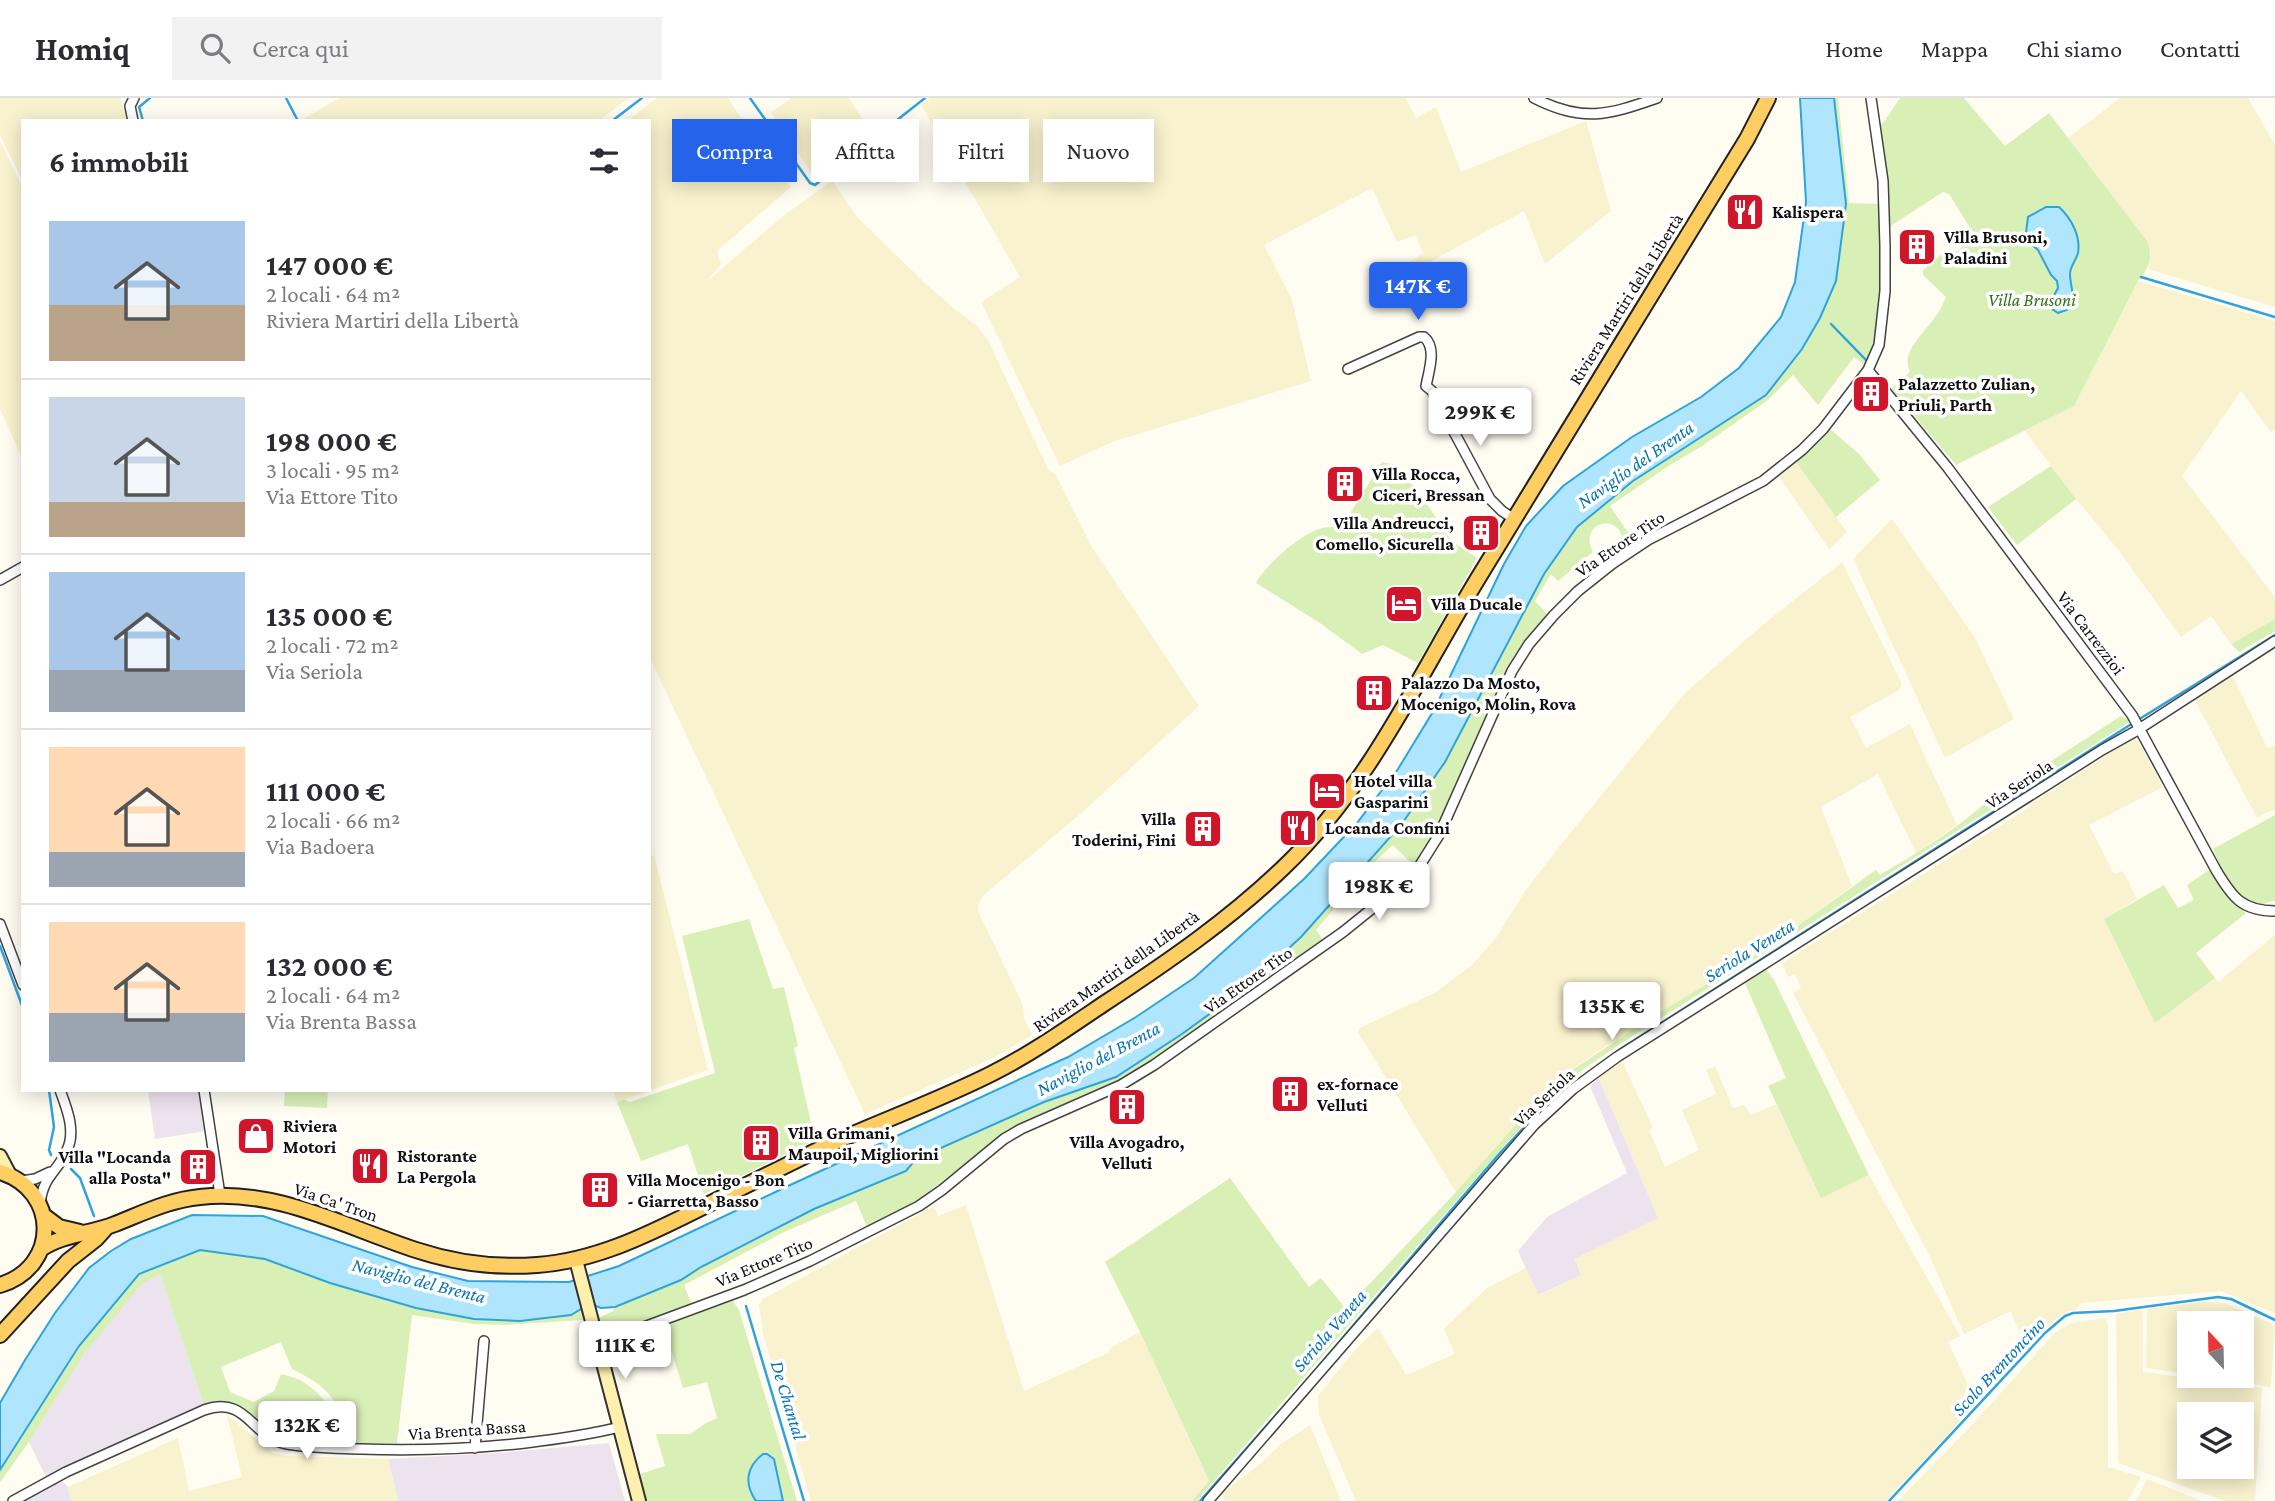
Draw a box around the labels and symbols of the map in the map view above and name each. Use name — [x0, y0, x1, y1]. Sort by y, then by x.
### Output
restaurant icon: Kalispera — [1724, 191, 1766, 233]
place label: Kalispera — [1772, 202, 1844, 222]
street label: Riviera Martiri della Libertà — [1565, 210, 1687, 388]
building icon: Villa Brusoni, Paladini — [1896, 226, 1938, 268]
place label: Villa Brusoni, Paladini — [1943, 227, 2048, 268]
pin: 147K € — [1361, 262, 1475, 322]
park label: Villa Brusoni — [1988, 290, 2076, 310]
building icon: Palazzetto Zulian, Priuli, Parth — [1850, 373, 1892, 415]
place label: Palazzetto Zulian, Priuli, Parth — [1898, 374, 2035, 415]
pin: 299K € — [1423, 388, 1537, 448]
water label: Naviglio del Brenta — [1573, 417, 1697, 512]
building icon: Villa Rocca, Ciceri, Bressan — [1324, 463, 1366, 505]
place label: Villa Rocca, Ciceri, Bressan — [1371, 464, 1486, 505]
street label: Via Ettore Tito — [1572, 507, 1668, 581]
building icon: Villa Andreucci, Comello, Sicurella — [1460, 512, 1502, 554]
place label: Villa Andreucci, Comello, Sicurella — [1315, 513, 1454, 554]
hotel icon: Villa Ducale — [1383, 583, 1425, 625]
street label: Via Carrezzioi — [2053, 587, 2129, 679]
place label: Villa Ducale — [1430, 594, 1522, 614]
building icon: Palazzo Da Mosto, Mocenigo, Molin, Rova — [1353, 672, 1395, 714]
place label: Palazzo Da Mosto, Mocenigo, Molin, Rova — [1401, 673, 1576, 714]
street label: Via Seriola — [1982, 755, 2056, 813]
hotel icon: Hotel villa Gasparini — [1306, 770, 1348, 812]
place label: Hotel villa Gasparini — [1354, 771, 1433, 812]
restaurant icon: Locanda Confini — [1277, 807, 1319, 849]
building icon: Villa Toderini, Fini — [1182, 808, 1224, 850]
place label: Villa Toderini, Fini — [1072, 809, 1177, 850]
place label: Locanda Confini — [1325, 818, 1451, 838]
pin: 198K € — [1322, 862, 1436, 922]
street label: Riviera Martiri della Libertà — [1029, 906, 1203, 1036]
water label: Seriola Veneta — [1701, 915, 1798, 986]
street label: Via Ettore Tito — [1200, 942, 1296, 1018]
pin: 135K € — [1555, 982, 1669, 1042]
water label: Naviglio del Brenta — [1033, 1017, 1164, 1100]
street label: Via Seriola — [1509, 1064, 1579, 1130]
building icon: ex-fornace Velluti — [1269, 1073, 1311, 1115]
place label: ex-fornace Velluti — [1316, 1074, 1398, 1115]
building icon: Villa Avogadro, Velluti — [1106, 1086, 1148, 1128]
shop icon: Riviera Motori — [235, 1115, 277, 1157]
place label: Riviera Motori — [283, 1116, 338, 1157]
building icon: Villa Grimani, Maupoil, Migliorini — [740, 1122, 782, 1164]
place label: Villa Grimani, Maupoil, Migliorini — [787, 1123, 939, 1164]
place label: Villa Avogadro, Velluti — [1069, 1132, 1184, 1173]
restaurant icon: Ristorante La Pergola — [349, 1145, 391, 1187]
building icon: Villa "Locanda alla Posta" — [177, 1146, 219, 1188]
place label: Ristorante La Pergola — [397, 1146, 477, 1187]
place label: Villa "Locanda alla Posta" — [57, 1147, 171, 1188]
building icon: Villa Mocenigo - Bon - Giarretta, Basso — [579, 1169, 621, 1211]
place label: Villa Mocenigo - Bon - Giarretta, Basso — [626, 1170, 785, 1211]
street label: Via Ca' Tron — [292, 1178, 381, 1226]
street label: Via Ettore Tito — [713, 1233, 816, 1291]
water label: Naviglio del Brenta — [350, 1254, 488, 1307]
water label: Seriola Veneta — [1288, 1285, 1371, 1376]
north arrow — [2177, 1311, 2254, 1388]
water label: Scolo Brentoncino — [1948, 1313, 2049, 1420]
pin: 111K € — [568, 1322, 682, 1381]
water label: De Chantal — [767, 1358, 811, 1443]
pin: 132K € — [250, 1402, 364, 1461]
street label: Via Brenta Bassa — [407, 1416, 527, 1444]

